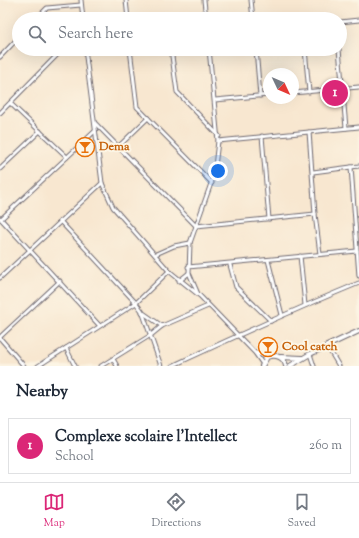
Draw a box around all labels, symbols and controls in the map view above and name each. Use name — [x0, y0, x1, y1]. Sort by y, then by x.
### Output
search box — [12, 12, 347, 56]
icon: search — [26, 23, 48, 45]
text: Search here — [58, 24, 133, 45]
north arrow — [263, 68, 299, 104]
pin: 1 — [322, 78, 348, 108]
bar icon: Dema — [74, 136, 96, 158]
place label: Dema — [98, 138, 130, 156]
your location — [208, 161, 228, 181]
bar icon: Cool catch — [257, 336, 279, 358]
place label: Cool catch — [282, 338, 339, 356]
text: Nearby — [16, 380, 68, 404]
text: Complexe scolaire l'Intellect — [55, 427, 237, 448]
text: 1 — [28, 437, 32, 455]
text: 260 m — [309, 437, 342, 455]
text: School — [55, 448, 94, 466]
tab: Map — [43, 491, 65, 531]
tab: Directions — [152, 491, 201, 531]
tab: Saved — [288, 491, 316, 531]

